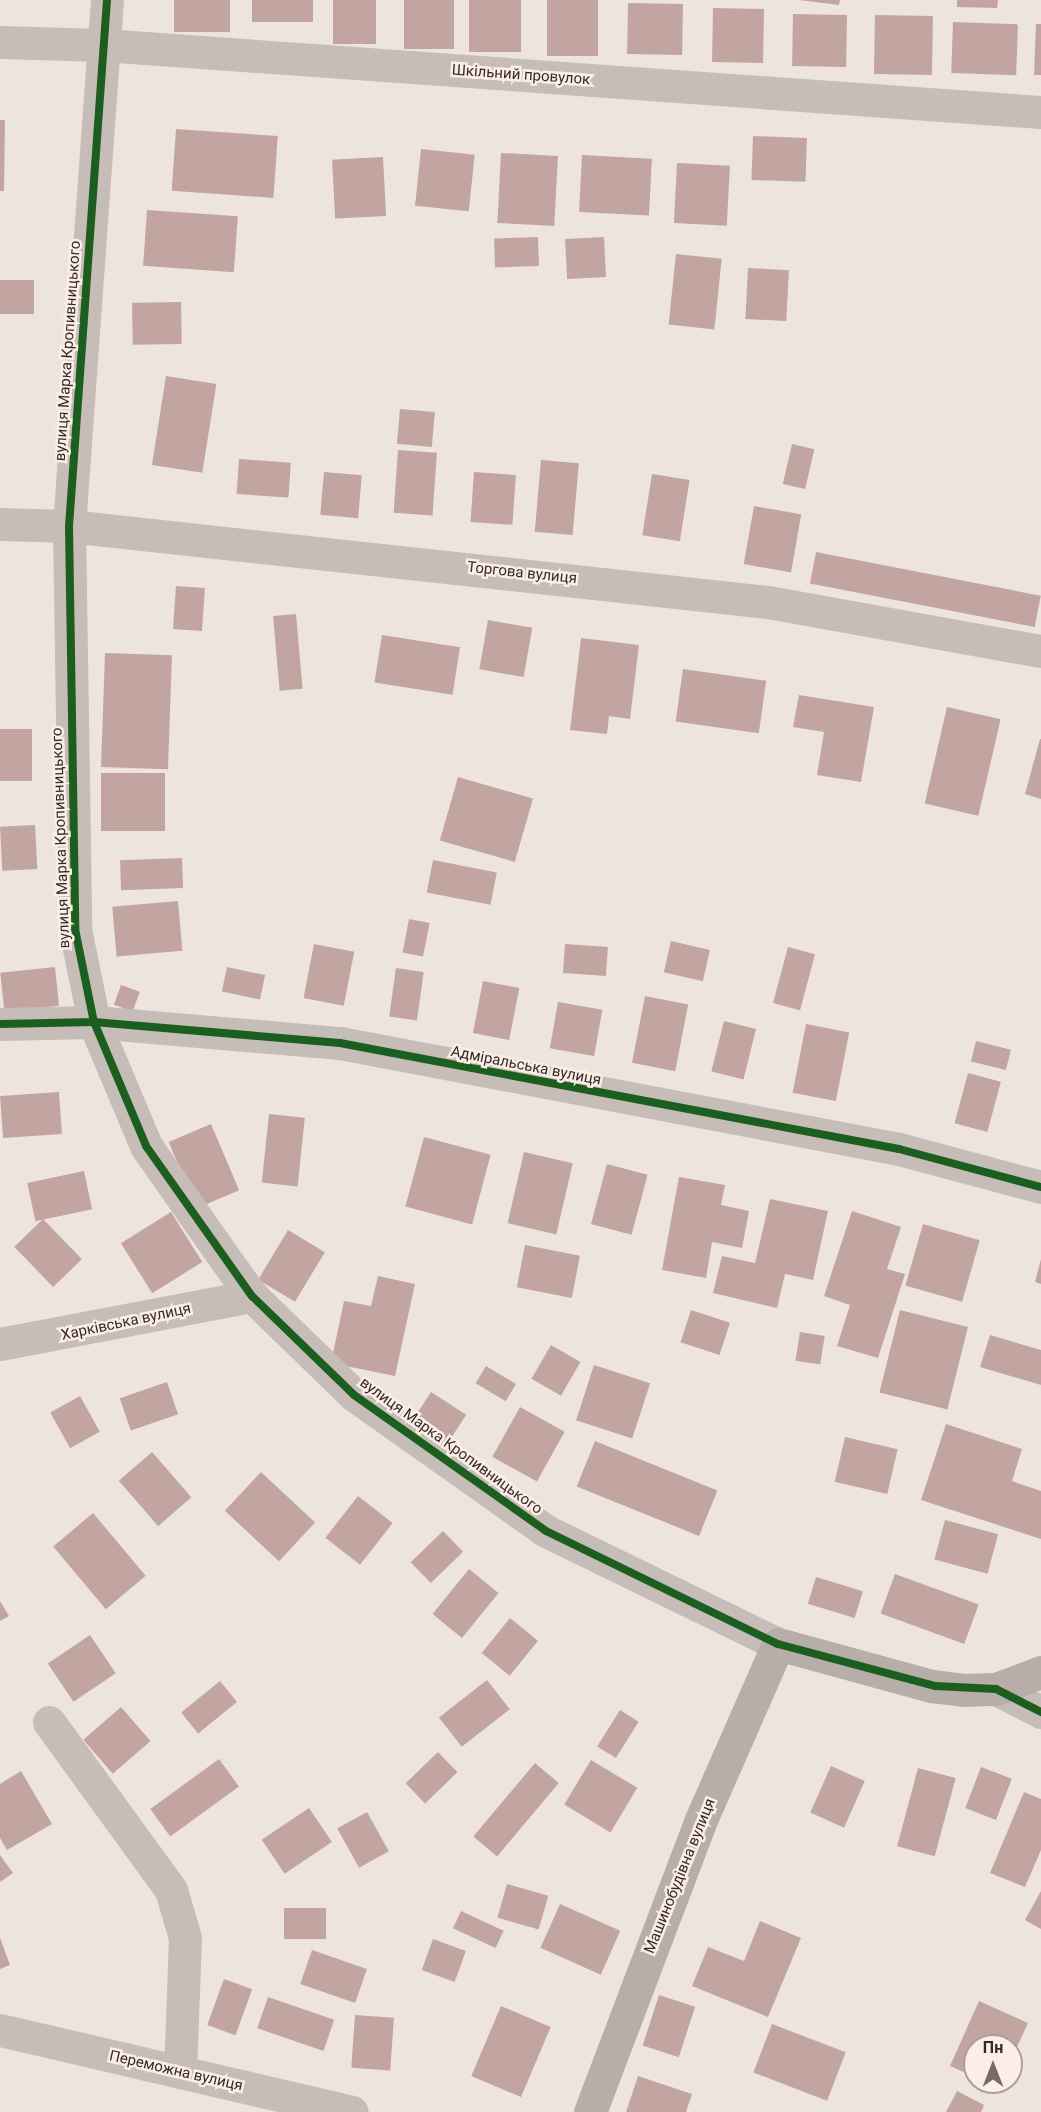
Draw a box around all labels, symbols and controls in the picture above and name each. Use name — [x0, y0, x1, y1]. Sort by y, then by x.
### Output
street label: Шкільний провулок — [451, 61, 591, 89]
street label: вулиця Марка Кропивницького — [51, 240, 85, 462]
street label: Торгова вулиця — [466, 558, 578, 588]
street label: вулиця Марка Кропивницького — [48, 727, 74, 949]
street label: Адміральська вулиця — [449, 1043, 603, 1089]
street label: Харківська вулиця — [60, 1299, 192, 1345]
street label: вулиця Марка Кропивницького — [356, 1374, 546, 1518]
street label: Машинобудівна вулиця — [641, 1796, 719, 1956]
north arrow — [963, 2034, 1023, 2094]
text: Пн — [983, 2038, 1003, 2057]
street label: Переможна вулиця — [108, 2047, 244, 2095]

